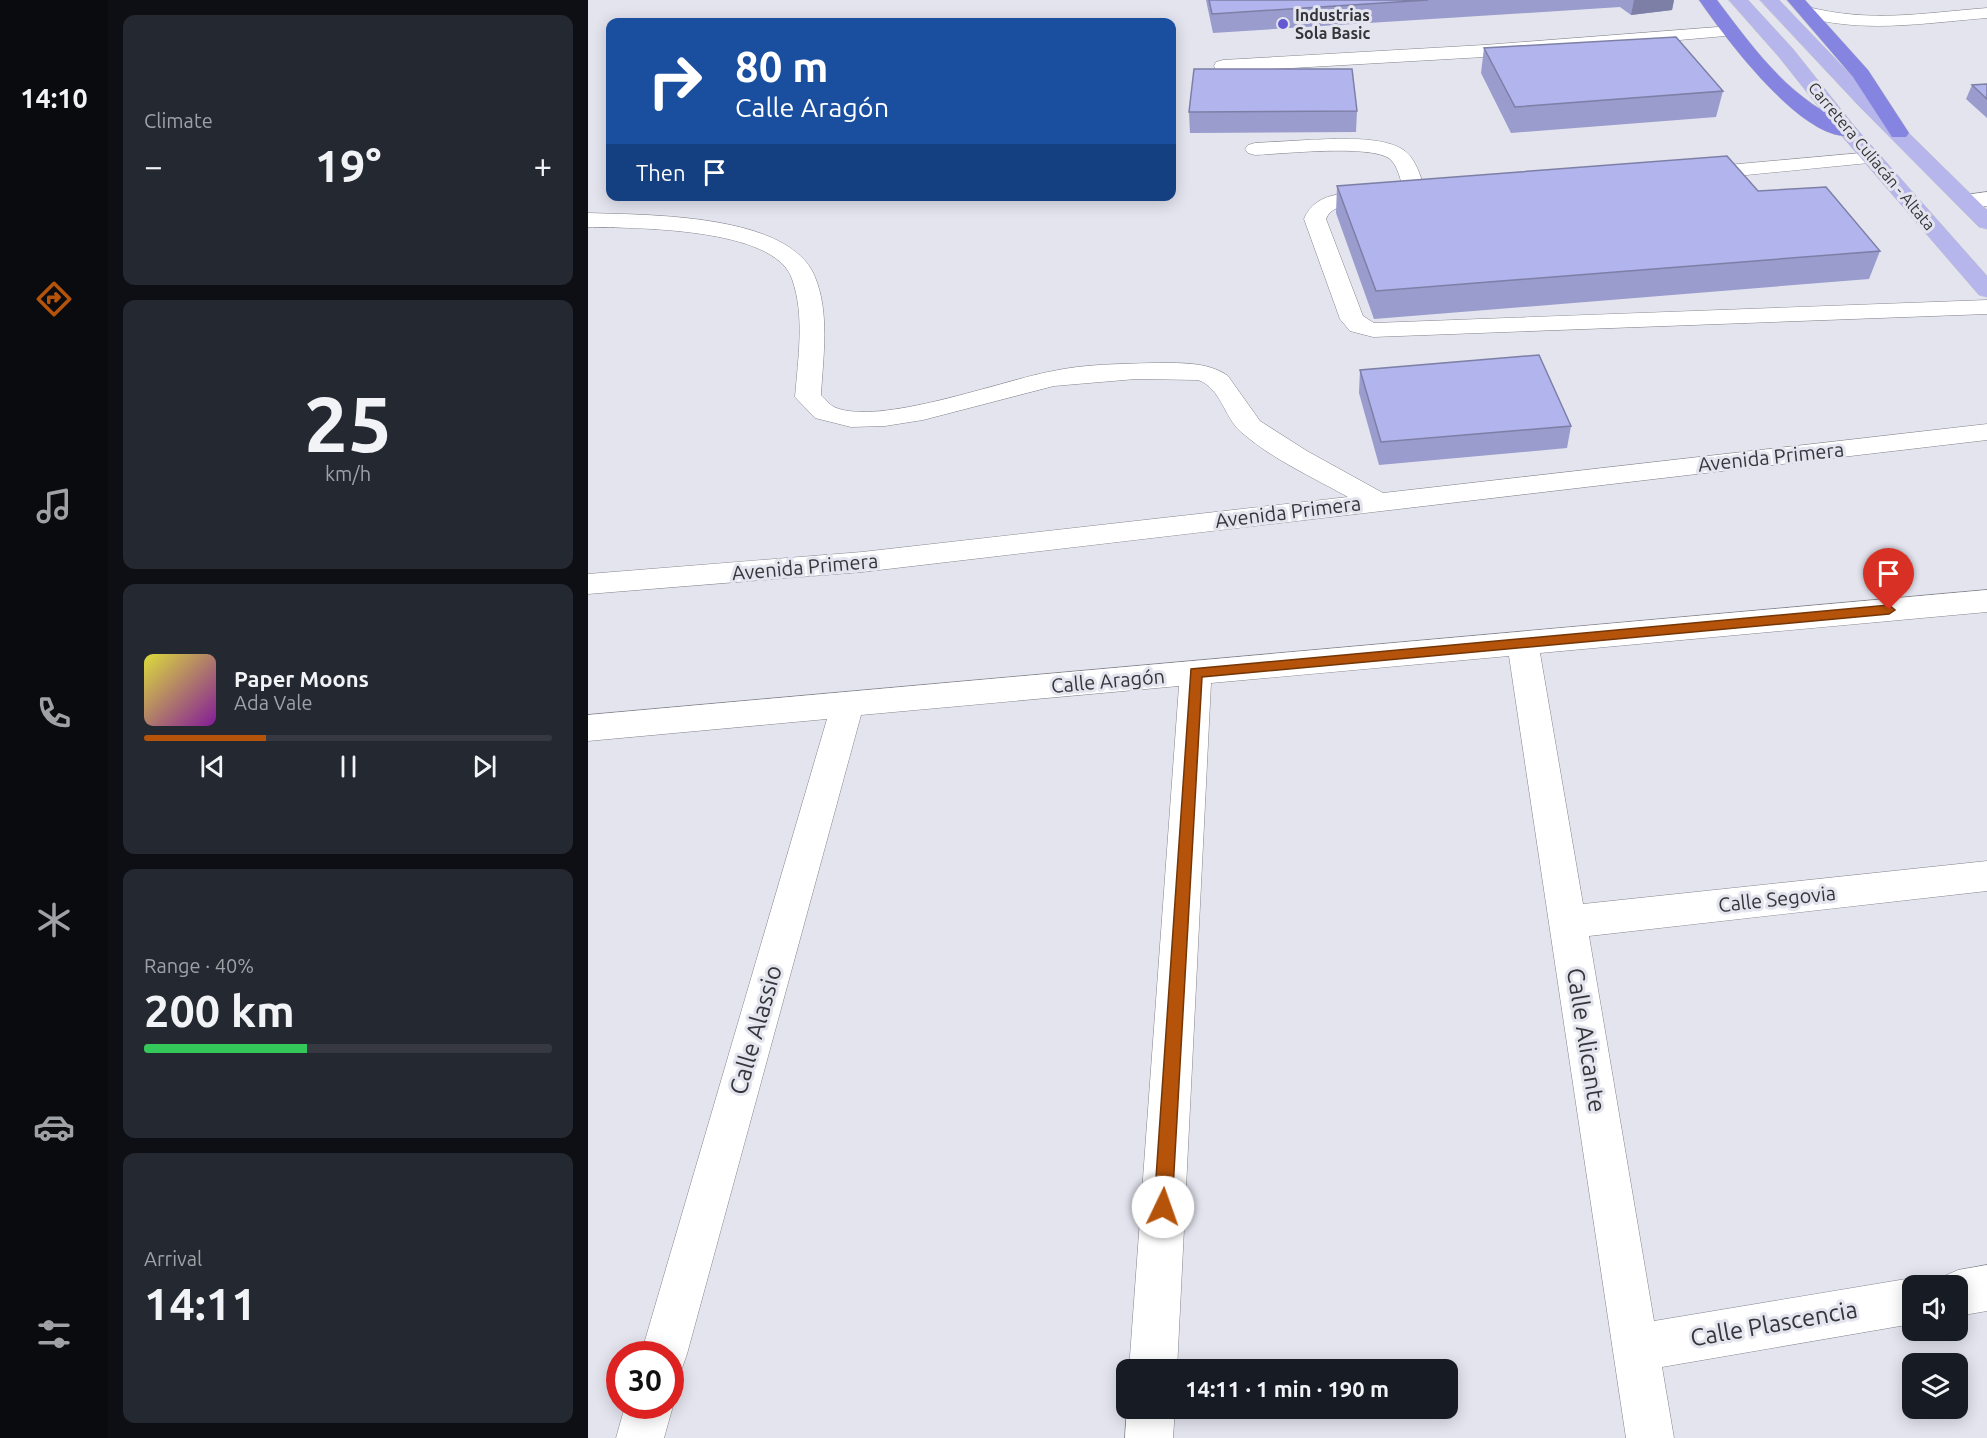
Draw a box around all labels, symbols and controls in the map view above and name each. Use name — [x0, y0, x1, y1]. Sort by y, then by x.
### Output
place label: Industrias Sola Basic — [1295, 6, 1371, 42]
marker: Industrias Sola Basic — [1276, 17, 1290, 31]
icon: right — [636, 42, 714, 120]
text: 80 m — [735, 43, 829, 90]
street label: Carretera Culiacán - Altata — [1805, 78, 1939, 234]
text: 14:10 — [20, 83, 88, 113]
text: Calle Aragón — [735, 92, 889, 122]
text: Climate — [144, 109, 213, 132]
text: 19° — [315, 140, 381, 191]
text: − — [144, 147, 163, 184]
text: + — [533, 147, 552, 184]
icon: arrive — [698, 156, 731, 189]
text: Then — [636, 160, 686, 185]
icon: directions — [33, 278, 75, 320]
text: 25 — [304, 379, 392, 467]
street label: Avenida Primera — [1697, 437, 1845, 476]
text: km/h — [325, 462, 371, 485]
icon: music — [33, 485, 75, 527]
street label: Avenida Primera — [1214, 491, 1362, 532]
pin — [1863, 548, 1914, 610]
street label: Avenida Primera — [731, 549, 879, 584]
icon: arrive — [1872, 557, 1905, 590]
street label: Calle Aragón — [1050, 664, 1166, 697]
text: Paper Moons — [234, 666, 369, 691]
text: Ada Vale — [234, 691, 312, 714]
icon: phone — [33, 692, 75, 734]
icon: previous — [196, 750, 229, 783]
icon: pause — [332, 750, 365, 783]
icon: next — [468, 750, 501, 783]
street label: Calle Segovia — [1717, 881, 1837, 916]
icon: climate — [33, 899, 75, 941]
text: Range · 40% — [144, 954, 254, 977]
street label: Calle Alassio — [724, 962, 787, 1098]
street label: Calle Alicante — [1562, 966, 1611, 1114]
text: 200 km — [144, 985, 295, 1036]
icon: car — [33, 1106, 75, 1148]
position arrow — [1131, 1175, 1195, 1239]
text: Arrival — [144, 1247, 202, 1270]
map controls — [1902, 1275, 1968, 1419]
button: sound — [1902, 1275, 1968, 1341]
text: 14:11 — [144, 1278, 257, 1329]
street label: Calle Plascencia — [1688, 1296, 1860, 1351]
icon: filters — [33, 1313, 75, 1355]
speed limit sign: 30 — [606, 1341, 684, 1419]
button: layers — [1902, 1353, 1968, 1419]
text: 14:11 · 1 min · 190 m — [1185, 1376, 1389, 1401]

